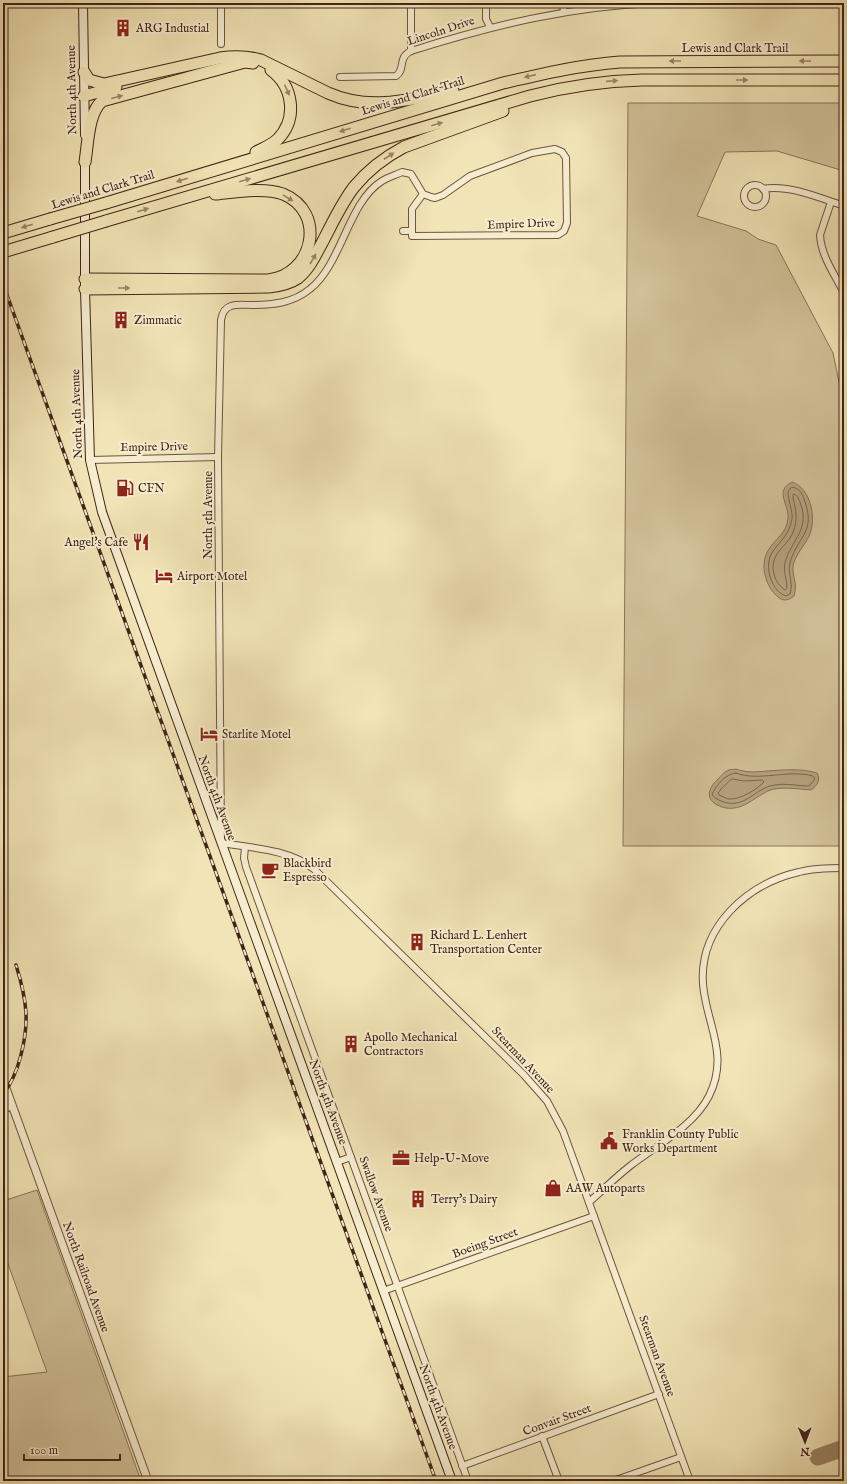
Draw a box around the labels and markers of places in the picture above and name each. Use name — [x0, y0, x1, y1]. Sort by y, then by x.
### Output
building icon: ARG Industial — [113, 18, 133, 38]
place label: ARG Industial — [135, 21, 210, 36]
building icon: Zimmatic — [111, 310, 131, 330]
place label: Zimmatic — [134, 313, 182, 328]
fuel station icon: CFN — [115, 478, 135, 498]
place label: CFN — [138, 481, 165, 496]
restaurant icon: Angel's Cafe — [131, 532, 151, 552]
place label: Angel's Cafe — [64, 535, 128, 550]
hotel icon: Airport Motel — [154, 566, 174, 586]
place label: Airport Motel — [176, 569, 248, 585]
hotel icon: Starlite Motel — [199, 724, 219, 744]
place label: Starlite Motel — [222, 727, 292, 742]
place label: Blackbird Espresso — [283, 856, 332, 886]
cafe icon: Blackbird Espresso — [260, 860, 280, 880]
place label: Richard L. Lenhert Transportation Center — [430, 928, 542, 958]
building icon: Richard L. Lenhert Transportation Center — [407, 932, 427, 952]
place label: Apollo Mechanical Contractors — [363, 1030, 458, 1059]
building icon: Apollo Mechanical Contractors — [341, 1034, 361, 1054]
place label: Franklin County Public Works Department — [622, 1127, 739, 1157]
public building icon: Franklin County Public Works Department — [599, 1131, 619, 1151]
office icon: Help-U-Move — [391, 1148, 411, 1168]
place label: Help-U-Move — [414, 1151, 490, 1167]
shop icon: AAW Autoparts — [543, 1178, 563, 1198]
place label: AAW Autoparts — [565, 1181, 645, 1197]
building icon: Terry's Dairy — [408, 1189, 428, 1209]
place label: Terry's Dairy — [431, 1192, 497, 1207]

